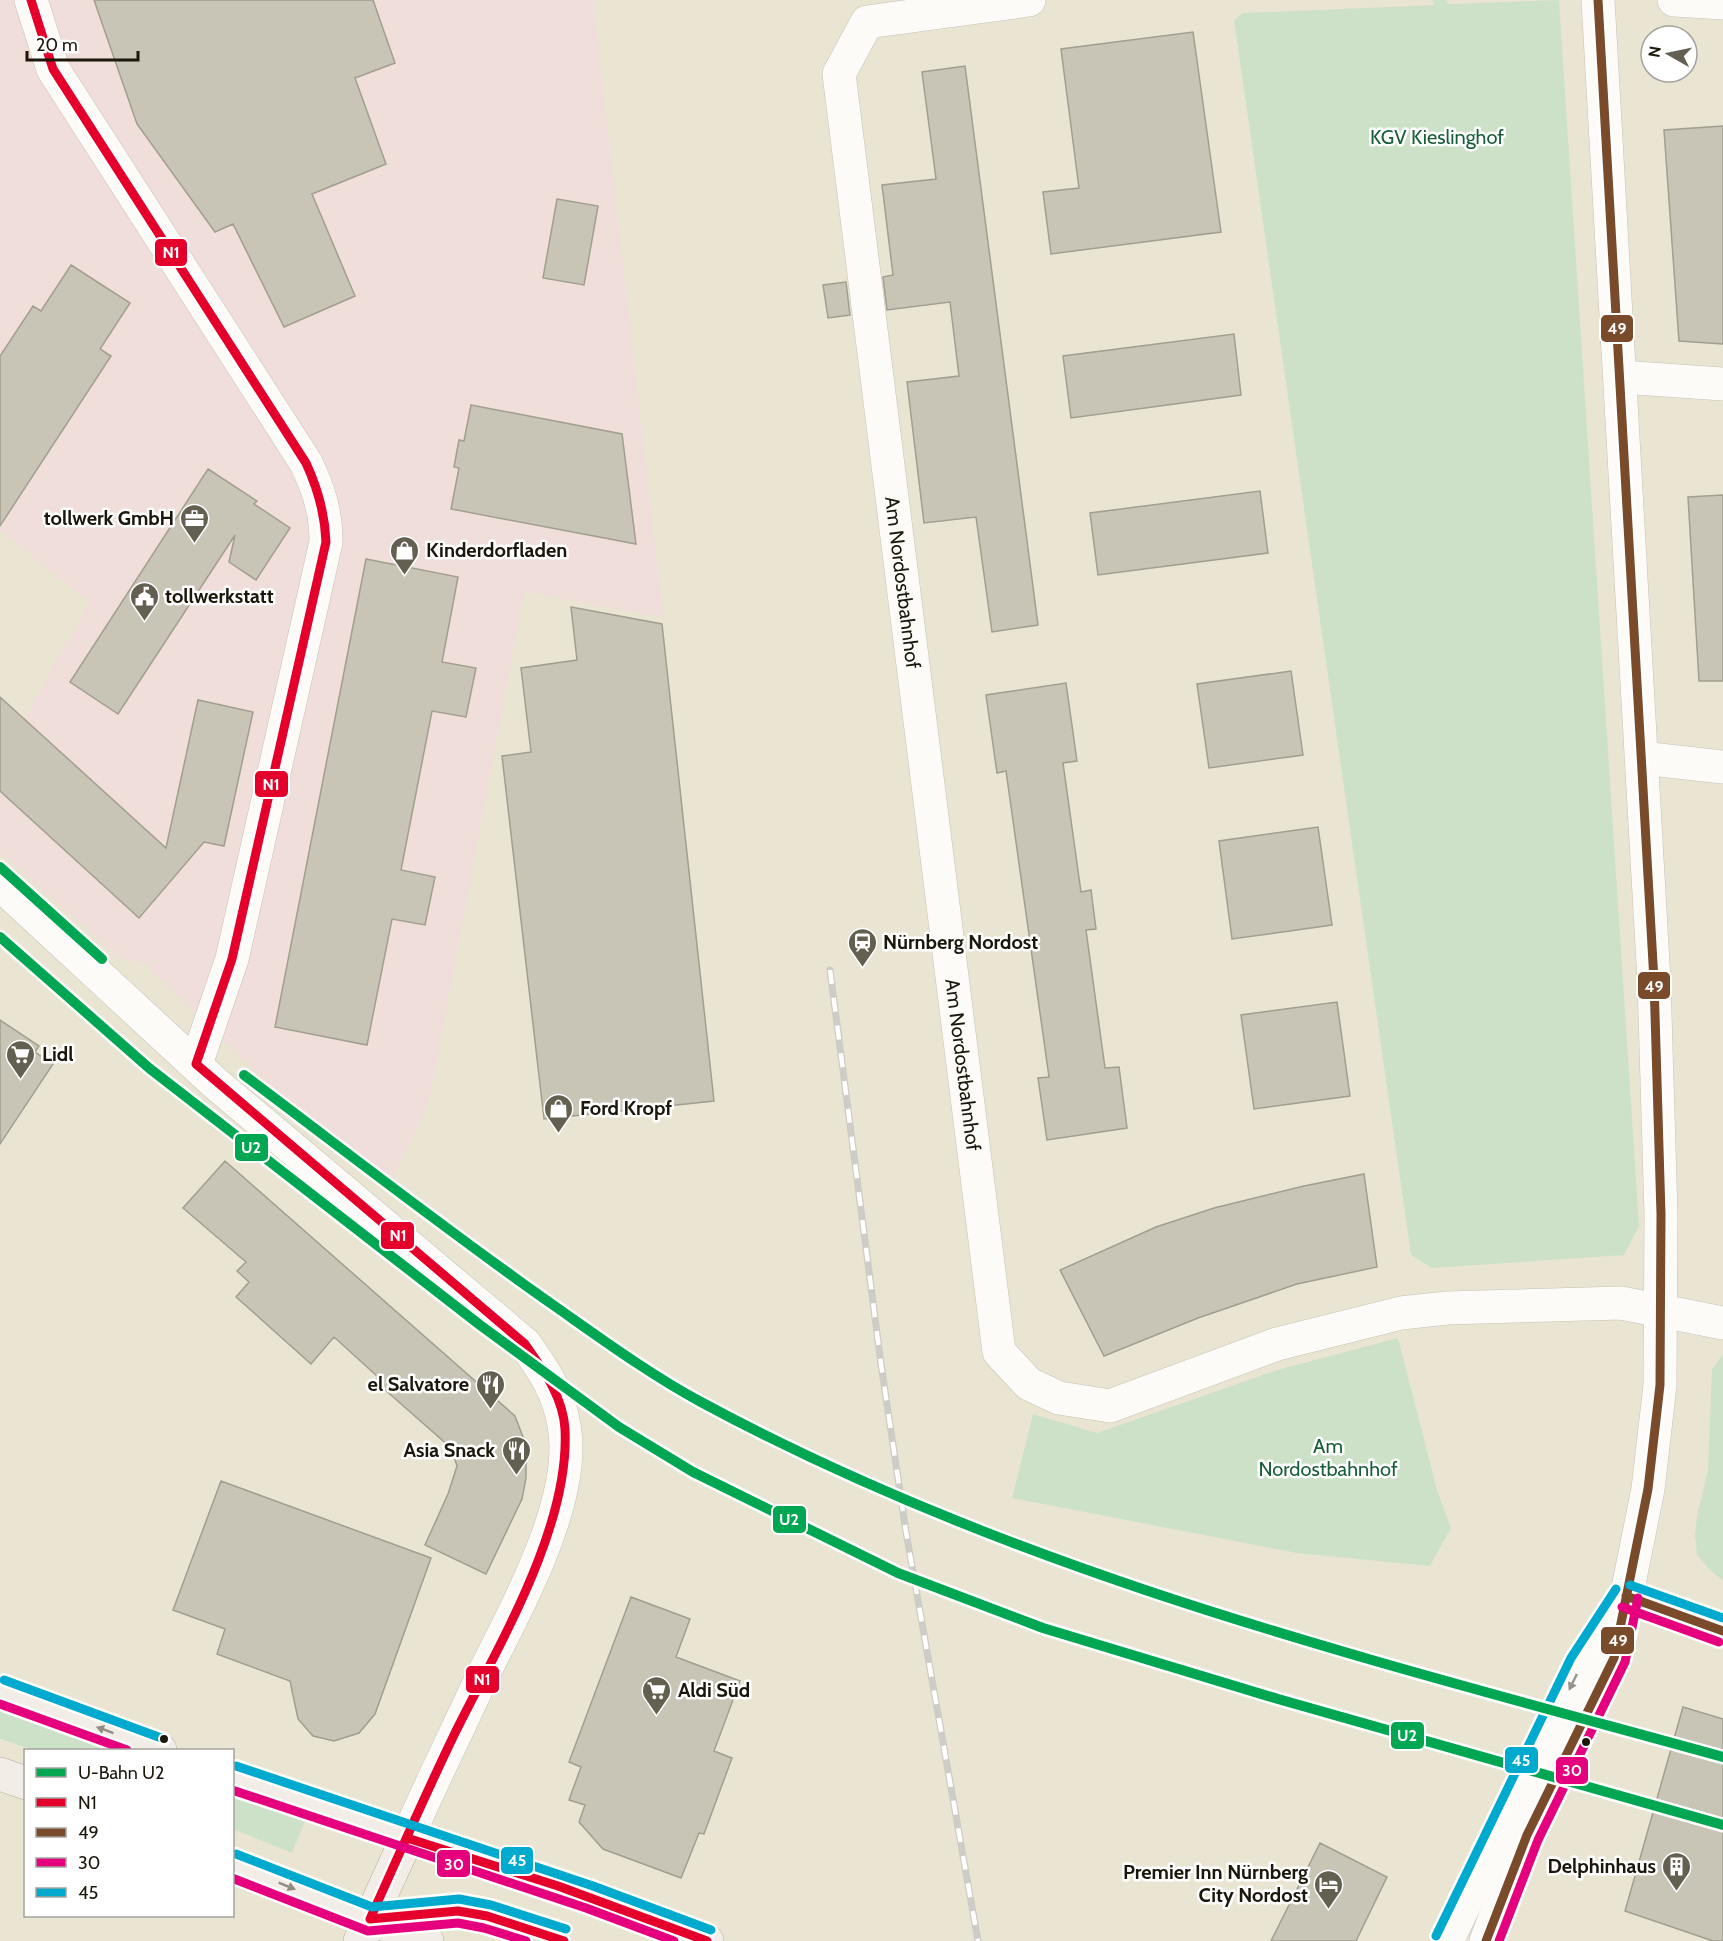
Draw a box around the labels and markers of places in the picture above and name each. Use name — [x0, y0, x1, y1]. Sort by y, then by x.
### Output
office icon: tollwerk GmbH — [179, 502, 211, 544]
place label: tollwerk GmbH — [44, 506, 174, 530]
shop icon: Kinderdorfladen — [389, 534, 421, 576]
place label: Kinderdorfladen — [426, 538, 567, 562]
public building icon: tollwerkstatt — [128, 580, 160, 622]
place label: tollwerkstatt — [165, 584, 274, 608]
station icon: Nürnberg Nordost — [846, 926, 878, 968]
place label: Nürnberg Nordost — [883, 930, 1038, 954]
supermarket icon: Lidl — [5, 1038, 37, 1080]
place label: Lidl — [42, 1042, 73, 1066]
shop icon: Ford Kropf — [543, 1092, 575, 1134]
place label: Ford Kropf — [580, 1096, 672, 1120]
restaurant icon: el Salvatore — [474, 1368, 506, 1410]
place label: el Salvatore — [368, 1372, 469, 1396]
restaurant icon: Asia Snack — [500, 1434, 532, 1476]
place label: Asia Snack — [404, 1438, 495, 1462]
supermarket icon: Aldi Süd — [641, 1674, 673, 1716]
place label: Aldi Süd — [678, 1678, 750, 1702]
unlabelled marker — [158, 1733, 170, 1745]
unlabelled marker — [1580, 1736, 1592, 1748]
building icon: Delphinhaus — [1661, 1850, 1693, 1892]
place label: Delphinhaus — [1547, 1854, 1656, 1878]
place label: Premier Inn Nürnberg City Nordost — [1123, 1860, 1308, 1907]
hotel icon: Premier Inn Nürnberg City Nordost — [1313, 1868, 1345, 1910]

